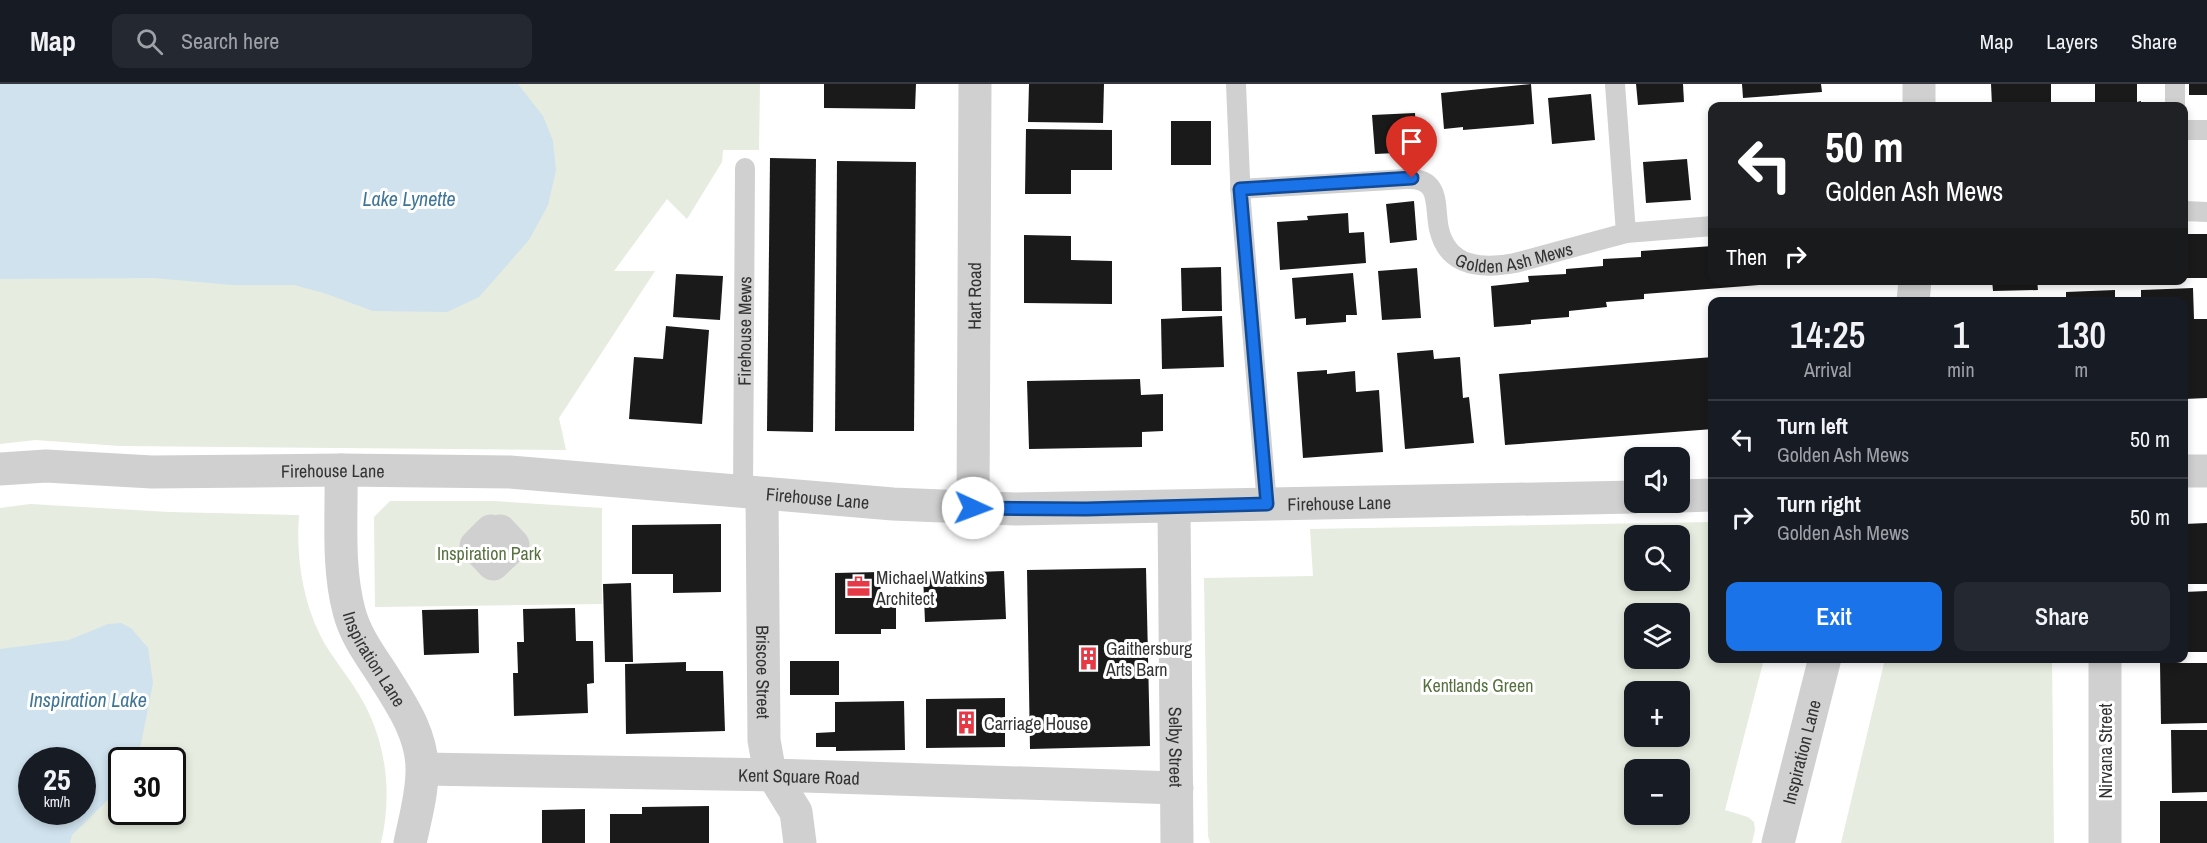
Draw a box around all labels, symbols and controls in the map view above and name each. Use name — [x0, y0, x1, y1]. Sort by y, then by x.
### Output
search box — [112, 14, 532, 68]
text: Map — [30, 22, 76, 60]
icon: search — [133, 25, 166, 58]
text: Search here — [181, 26, 279, 56]
text: Map — [1980, 27, 2013, 56]
text: Layers — [2046, 27, 2098, 56]
text: Share — [2131, 27, 2177, 56]
pin — [1386, 116, 1437, 178]
text: 50 m — [1825, 119, 1904, 175]
icon: arrive — [1395, 125, 1428, 158]
icon: left — [1726, 126, 1804, 204]
text: Golden Ash Mews — [1825, 173, 2003, 209]
water label: Lake Lynette — [362, 185, 456, 212]
street label: Golden Ash Mews — [1451, 235, 1575, 278]
icon: right — [1779, 240, 1812, 273]
text: Then — [1726, 242, 1767, 272]
street label: Hart Road — [961, 262, 987, 330]
street label: Firehouse Mews — [731, 276, 757, 386]
text: 14:25 — [1790, 311, 1865, 359]
text: 1 — [1953, 311, 1969, 359]
text: 130 — [2057, 311, 2106, 359]
text: Arrival — [1804, 356, 1851, 383]
text: min — [1947, 356, 1975, 383]
text: m — [2074, 356, 2088, 383]
text: Turn left — [1777, 411, 1848, 441]
icon: left — [1726, 423, 1759, 456]
text: 50 m — [2130, 424, 2170, 454]
text: Golden Ash Mews — [1777, 441, 1909, 468]
map controls — [1624, 447, 1690, 825]
button: sound — [1624, 447, 1690, 513]
street label: Firehouse Lane — [281, 457, 385, 483]
position arrow — [941, 476, 1005, 540]
street label: Firehouse Lane — [765, 481, 870, 514]
street label: Firehouse Lane — [1287, 489, 1391, 516]
text: Turn right — [1777, 489, 1861, 519]
icon: right — [1726, 501, 1759, 534]
text: 50 m — [2130, 502, 2170, 532]
text: Golden Ash Mews — [1777, 519, 1909, 546]
button: search — [1624, 525, 1690, 591]
park label: Inspiration Park — [437, 541, 542, 566]
place label: Michael Watkins Architect — [875, 565, 985, 611]
office icon: Michael Watkins Architect — [845, 574, 871, 600]
button: Exit — [1726, 582, 1942, 651]
button: Share — [1954, 582, 2170, 651]
button: layers — [1624, 603, 1690, 669]
street label: Inspiration Lane — [337, 609, 412, 711]
street label: Briscoe Street — [751, 625, 776, 719]
place label: Gaithersburg Arts Barn — [1105, 636, 1193, 682]
building icon: Gaithersburg Arts Barn — [1075, 645, 1101, 671]
park label: Kentlands Green — [1423, 673, 1533, 698]
button: + — [1624, 681, 1690, 747]
water label: Inspiration Lake — [29, 686, 147, 713]
street label: Inspiration Lane — [1776, 697, 1826, 807]
street label: Nirvana Street — [2093, 703, 2118, 799]
street label: Selby Street — [1163, 707, 1189, 787]
building icon: Carriage House — [953, 710, 979, 736]
place label: Carriage House — [984, 711, 1088, 736]
speed limit sign: 30 — [108, 747, 186, 825]
text: 25 — [43, 759, 71, 799]
button: − — [1624, 759, 1690, 825]
street label: Kent Square Road — [738, 762, 860, 790]
text: km/h — [44, 791, 70, 812]

